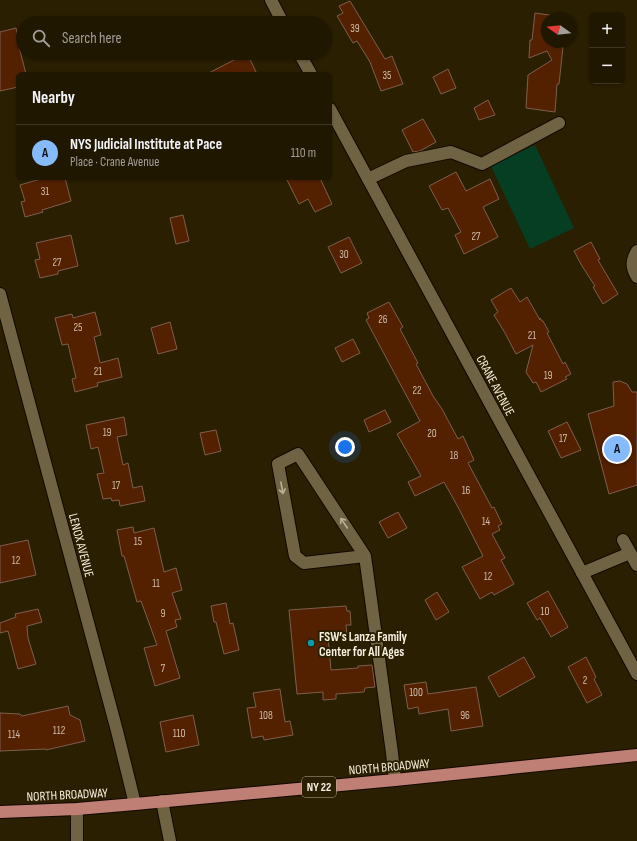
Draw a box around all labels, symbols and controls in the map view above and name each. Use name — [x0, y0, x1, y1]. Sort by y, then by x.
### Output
north arrow — [541, 12, 577, 48]
map controls — [589, 12, 625, 84]
button: + — [589, 12, 625, 48]
search box — [16, 16, 332, 60]
house number: 39 — [350, 22, 360, 35]
icon: search — [30, 27, 52, 49]
text: Search here — [62, 29, 122, 48]
button: − — [589, 48, 625, 84]
house number: 35 — [382, 69, 392, 82]
text: Nearby — [32, 88, 75, 108]
text: NYS Judicial Institute at Pace — [70, 135, 222, 154]
text: A — [42, 145, 48, 161]
text: 110 m — [291, 145, 316, 161]
text: Place · Crane Avenue — [70, 154, 159, 170]
house number: 31 — [41, 185, 49, 198]
house number: 27 — [472, 230, 481, 243]
house number: 30 — [339, 248, 349, 261]
house number: 27 — [53, 256, 62, 269]
house number: 26 — [378, 313, 388, 326]
house number: 25 — [74, 321, 82, 334]
house number: 21 — [528, 329, 536, 342]
street label: CRANE AVENUE — [472, 352, 518, 419]
house number: 21 — [94, 365, 102, 378]
house number: 19 — [544, 369, 552, 382]
house number: 22 — [412, 384, 422, 397]
house number: 19 — [103, 426, 111, 439]
house number: 20 — [427, 427, 437, 440]
house number: 17 — [559, 432, 568, 445]
pin: A — [604, 434, 630, 464]
your location — [335, 437, 355, 457]
house number: 18 — [450, 449, 459, 462]
house number: 17 — [112, 479, 121, 492]
one-way arrow — [279, 481, 287, 494]
house number: 16 — [462, 484, 471, 497]
street label: LENOX AVENUE — [65, 512, 97, 579]
house number: 14 — [482, 515, 491, 528]
one-way arrow — [340, 518, 348, 529]
house number: 15 — [134, 535, 142, 548]
house number: 12 — [12, 554, 21, 567]
house number: 12 — [484, 570, 493, 583]
house number: 11 — [152, 577, 160, 590]
house number: 10 — [541, 605, 549, 618]
house number: 9 — [161, 607, 166, 620]
place label: FSW’s Lanza Family Center for All Ages — [319, 629, 408, 660]
marker: FSW’s Lanza Family Center for All Ages — [306, 638, 316, 648]
house number: 7 — [161, 662, 166, 675]
house number: 2 — [583, 674, 588, 687]
house number: 100 — [409, 686, 423, 699]
house number: 108 — [259, 709, 273, 722]
house number: 96 — [460, 709, 470, 722]
house number: 112 — [53, 724, 66, 737]
house number: 110 — [173, 727, 185, 740]
house number: 114 — [8, 728, 21, 741]
street label: NORTH BROADWAY — [348, 755, 431, 779]
road number: NY 22 — [302, 777, 336, 797]
street label: NORTH BROADWAY — [26, 785, 109, 805]

